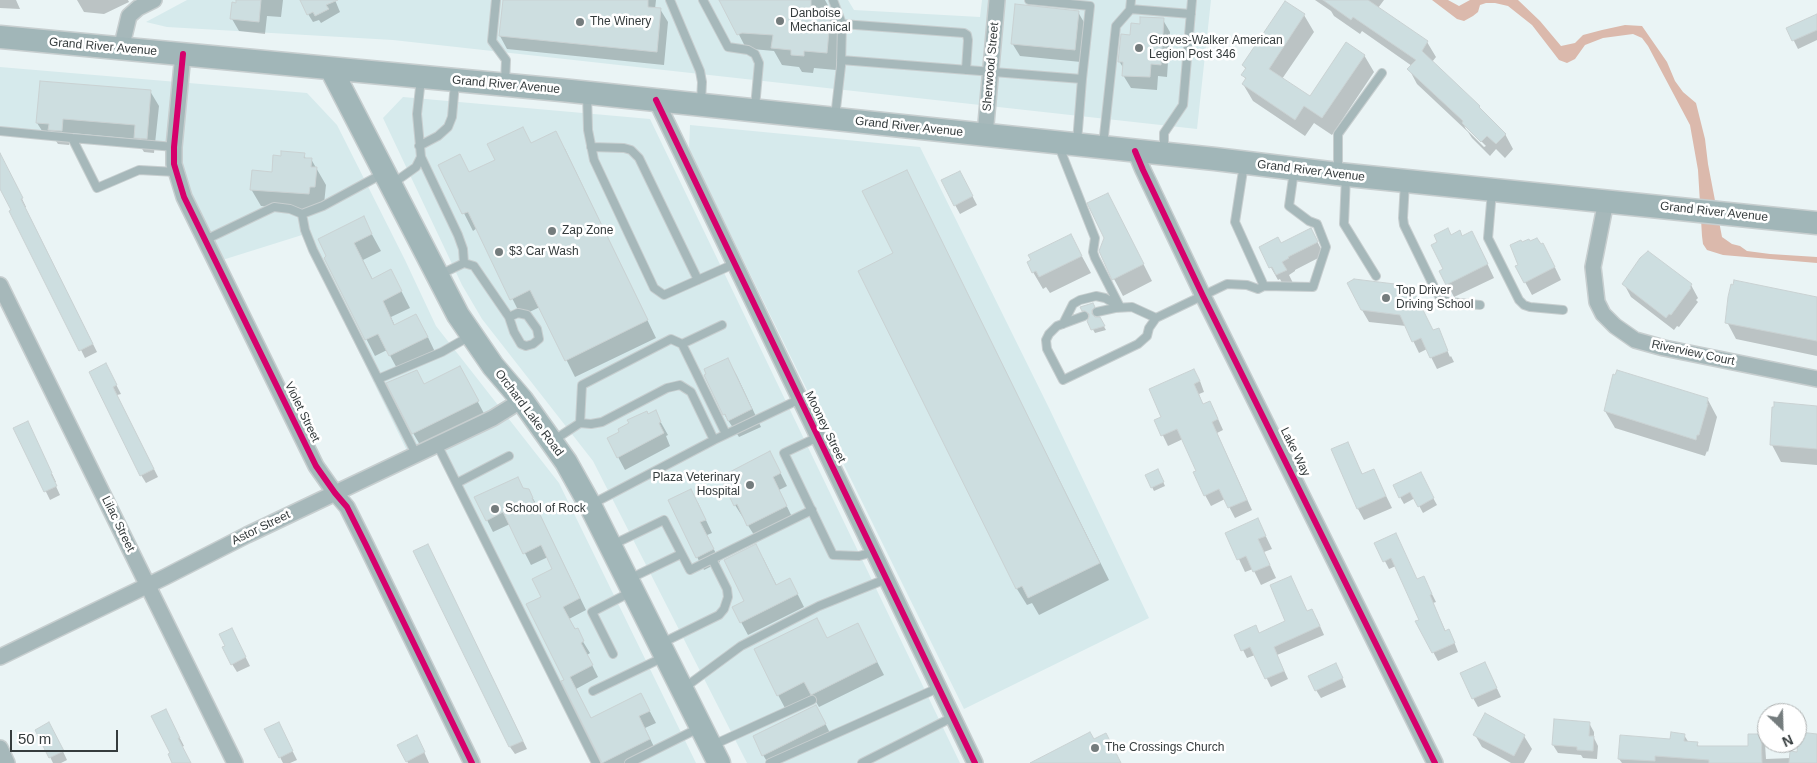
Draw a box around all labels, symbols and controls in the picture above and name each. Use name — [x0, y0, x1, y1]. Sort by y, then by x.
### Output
place label: Danboise Mechanical — [790, 7, 851, 35]
place label: The Winery — [590, 15, 651, 29]
marker: Danboise Mechanical — [774, 15, 786, 27]
marker: The Winery — [574, 16, 586, 28]
street label: Sherwood Street — [980, 22, 1002, 112]
place label: Groves-Walker American Legion Post 346 — [1149, 34, 1283, 62]
street label: Grand River Avenue — [48, 35, 158, 59]
marker: Groves-Walker American Legion Post 346 — [1133, 42, 1145, 54]
street label: Grand River Avenue — [451, 73, 561, 97]
street label: Grand River Avenue — [854, 114, 964, 140]
street label: Grand River Avenue — [1256, 157, 1366, 185]
street label: Grand River Avenue — [1659, 199, 1769, 225]
place label: Zap Zone — [562, 224, 613, 238]
marker: Zap Zone — [546, 225, 558, 237]
place label: $3 Car Wash — [509, 245, 579, 259]
marker: $3 Car Wash — [493, 246, 505, 258]
place label: Top Driver Driving School — [1396, 284, 1473, 312]
marker: Top Driver Driving School — [1380, 292, 1392, 304]
street label: Riverview Court — [1650, 337, 1736, 369]
street label: Orchard Lake Road — [492, 367, 566, 459]
street label: Violet Street — [281, 380, 323, 444]
street label: Mooney Street — [801, 389, 849, 465]
street label: Lake Way — [1277, 425, 1313, 479]
place label: Plaza Veterinary Hospital — [653, 471, 740, 499]
marker: Plaza Veterinary Hospital — [744, 479, 756, 491]
street label: Lilac Street — [98, 494, 138, 554]
place label: School of Rock — [505, 502, 586, 516]
marker: School of Rock — [489, 503, 501, 515]
street label: Astor Street — [229, 508, 293, 548]
north arrow — [1757, 703, 1807, 753]
scale bar — [12, 720, 120, 752]
text: 50 m — [18, 730, 51, 747]
text: N — [1780, 731, 1796, 750]
place label: The Crossings Church — [1105, 741, 1224, 755]
marker: The Crossings Church — [1089, 742, 1101, 754]

